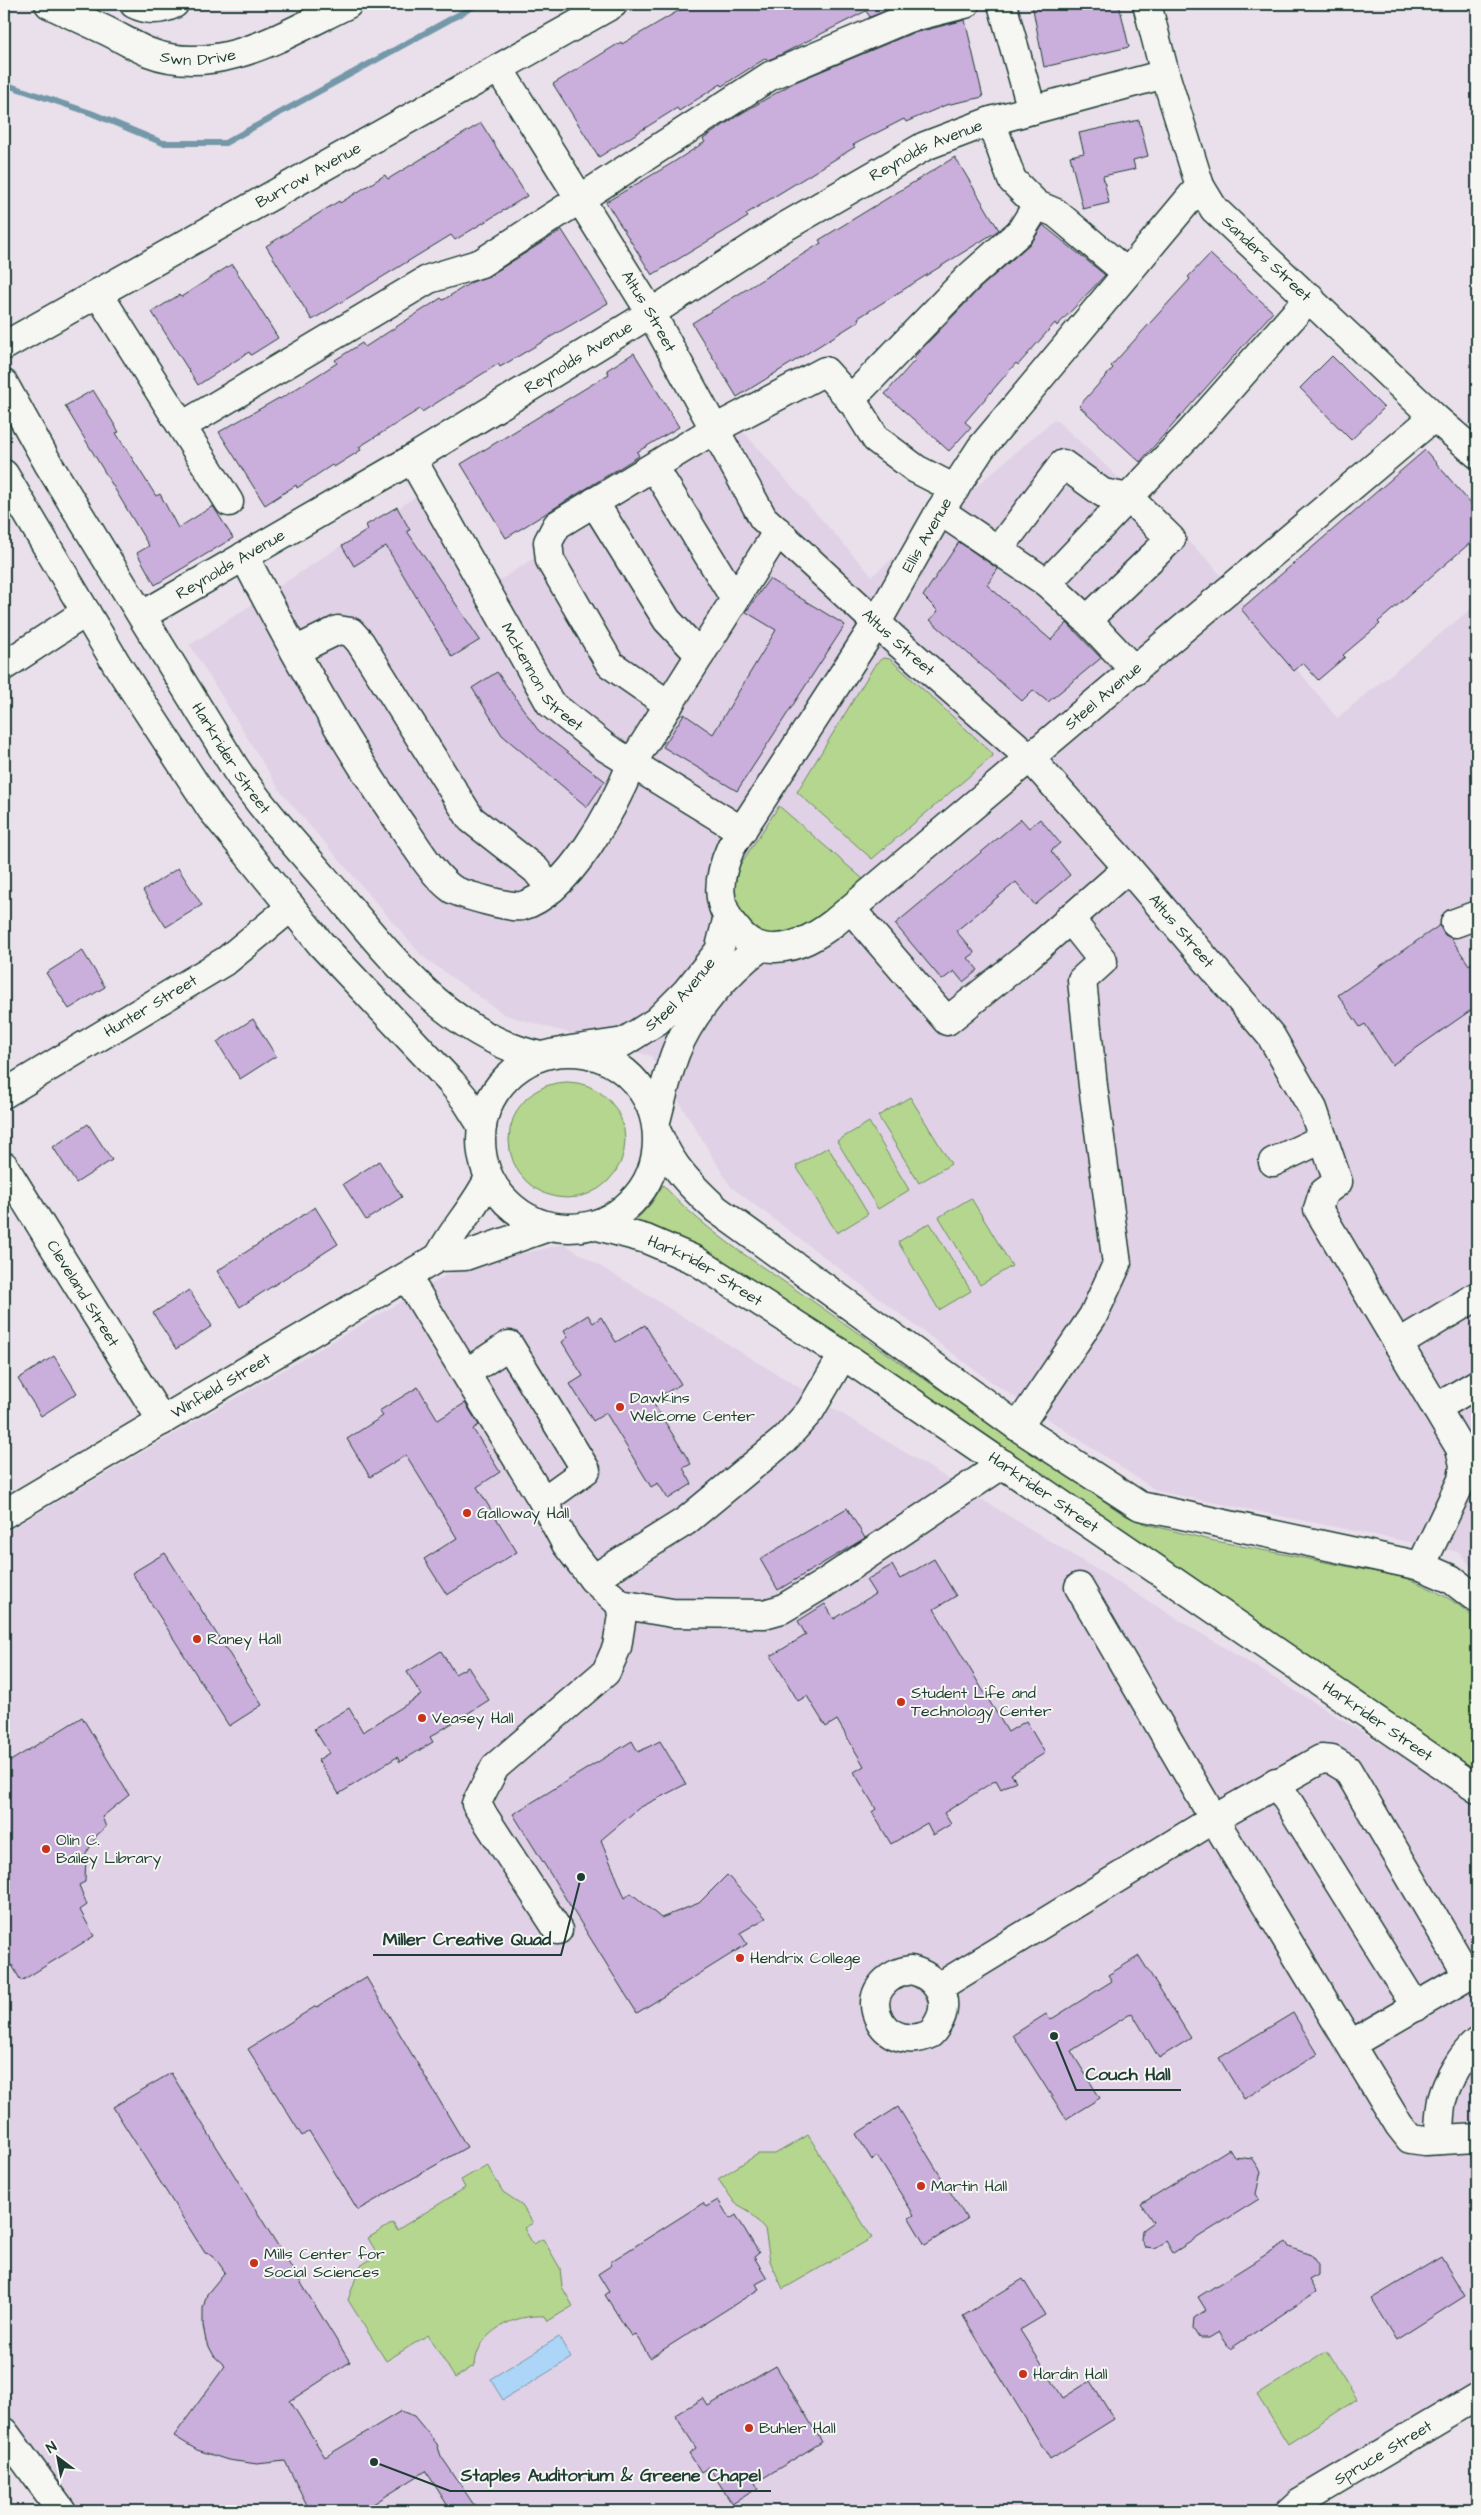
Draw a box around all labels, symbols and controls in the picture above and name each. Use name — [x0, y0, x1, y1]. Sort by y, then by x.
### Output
street label: Swn Drive — [158, 43, 239, 71]
street label: Reynolds Avenue — [865, 114, 986, 187]
street label: Burrow Avenue — [252, 137, 365, 213]
street label: Sanders Street — [1217, 211, 1317, 307]
street label: Altus Street — [616, 266, 682, 357]
street label: Reynolds Avenue — [520, 316, 637, 399]
street label: Ellis Avenue — [897, 493, 958, 577]
street label: Reynolds Avenue — [172, 524, 289, 605]
street label: Altus Street — [857, 604, 940, 681]
street label: Mckennon Street — [496, 619, 589, 737]
street label: Steel Avenue — [1060, 657, 1147, 735]
street label: Harkrider Street — [186, 699, 276, 819]
street label: Altus Street — [1144, 889, 1220, 973]
street label: Steel Avenue — [641, 952, 721, 1037]
street label: Hunter Street — [100, 969, 202, 1043]
street label: Harkrider Street — [644, 1230, 767, 1312]
street label: Cleveland Street — [42, 1236, 125, 1352]
street label: Winfield Street — [167, 1347, 275, 1424]
place label: Dawkins Welcome Center — [630, 1387, 755, 1427]
marker: Dawkins Welcome Center — [614, 1401, 626, 1413]
street label: Harkrider Street — [984, 1447, 1103, 1538]
place label: Galloway Hall — [477, 1502, 569, 1525]
marker: Galloway Hall — [461, 1507, 473, 1519]
place label: Raney Hall — [207, 1628, 281, 1651]
marker: Raney Hall — [191, 1633, 203, 1645]
street label: Harkrider Street — [1318, 1675, 1438, 1767]
place label: Student Life and Technology Center — [911, 1682, 1052, 1723]
marker: Student Life and Technology Center — [895, 1696, 907, 1708]
place label: Veasey Hall — [432, 1707, 514, 1730]
marker: Veasey Hall — [416, 1712, 428, 1724]
place label: Olin C. Bailey Library — [56, 1829, 162, 1870]
marker: Olin C. Bailey Library — [40, 1843, 52, 1855]
callout: Miller Creative Quad — [373, 1922, 561, 1955]
text: Miller Creative Quad — [383, 1927, 552, 1952]
place label: Hendrix College — [750, 1947, 861, 1970]
marker: Hendrix College — [734, 1952, 746, 1964]
callout: Couch Hall — [1076, 2057, 1181, 2090]
text: Couch Hall — [1085, 2062, 1171, 2087]
place label: Martin Hall — [931, 2175, 1007, 2197]
marker: Martin Hall — [915, 2180, 927, 2192]
place label: Mills Center for Social Sciences — [264, 2243, 385, 2283]
marker: Mills Center for Social Sciences — [248, 2257, 260, 2269]
place label: Hardin Hall — [1033, 2363, 1108, 2385]
marker: Hardin Hall — [1017, 2368, 1029, 2380]
street label: Spruce Street — [1330, 2415, 1437, 2490]
place label: Buhler Hall — [759, 2417, 836, 2439]
marker: Buhler Hall — [743, 2422, 755, 2434]
north arrow — [32, 2432, 82, 2482]
text: N — [43, 2437, 61, 2459]
callout: Staples Auditorium & Greene Chapel — [450, 2458, 771, 2491]
text: Staples Auditorium & Greene Chapel — [460, 2463, 761, 2488]

